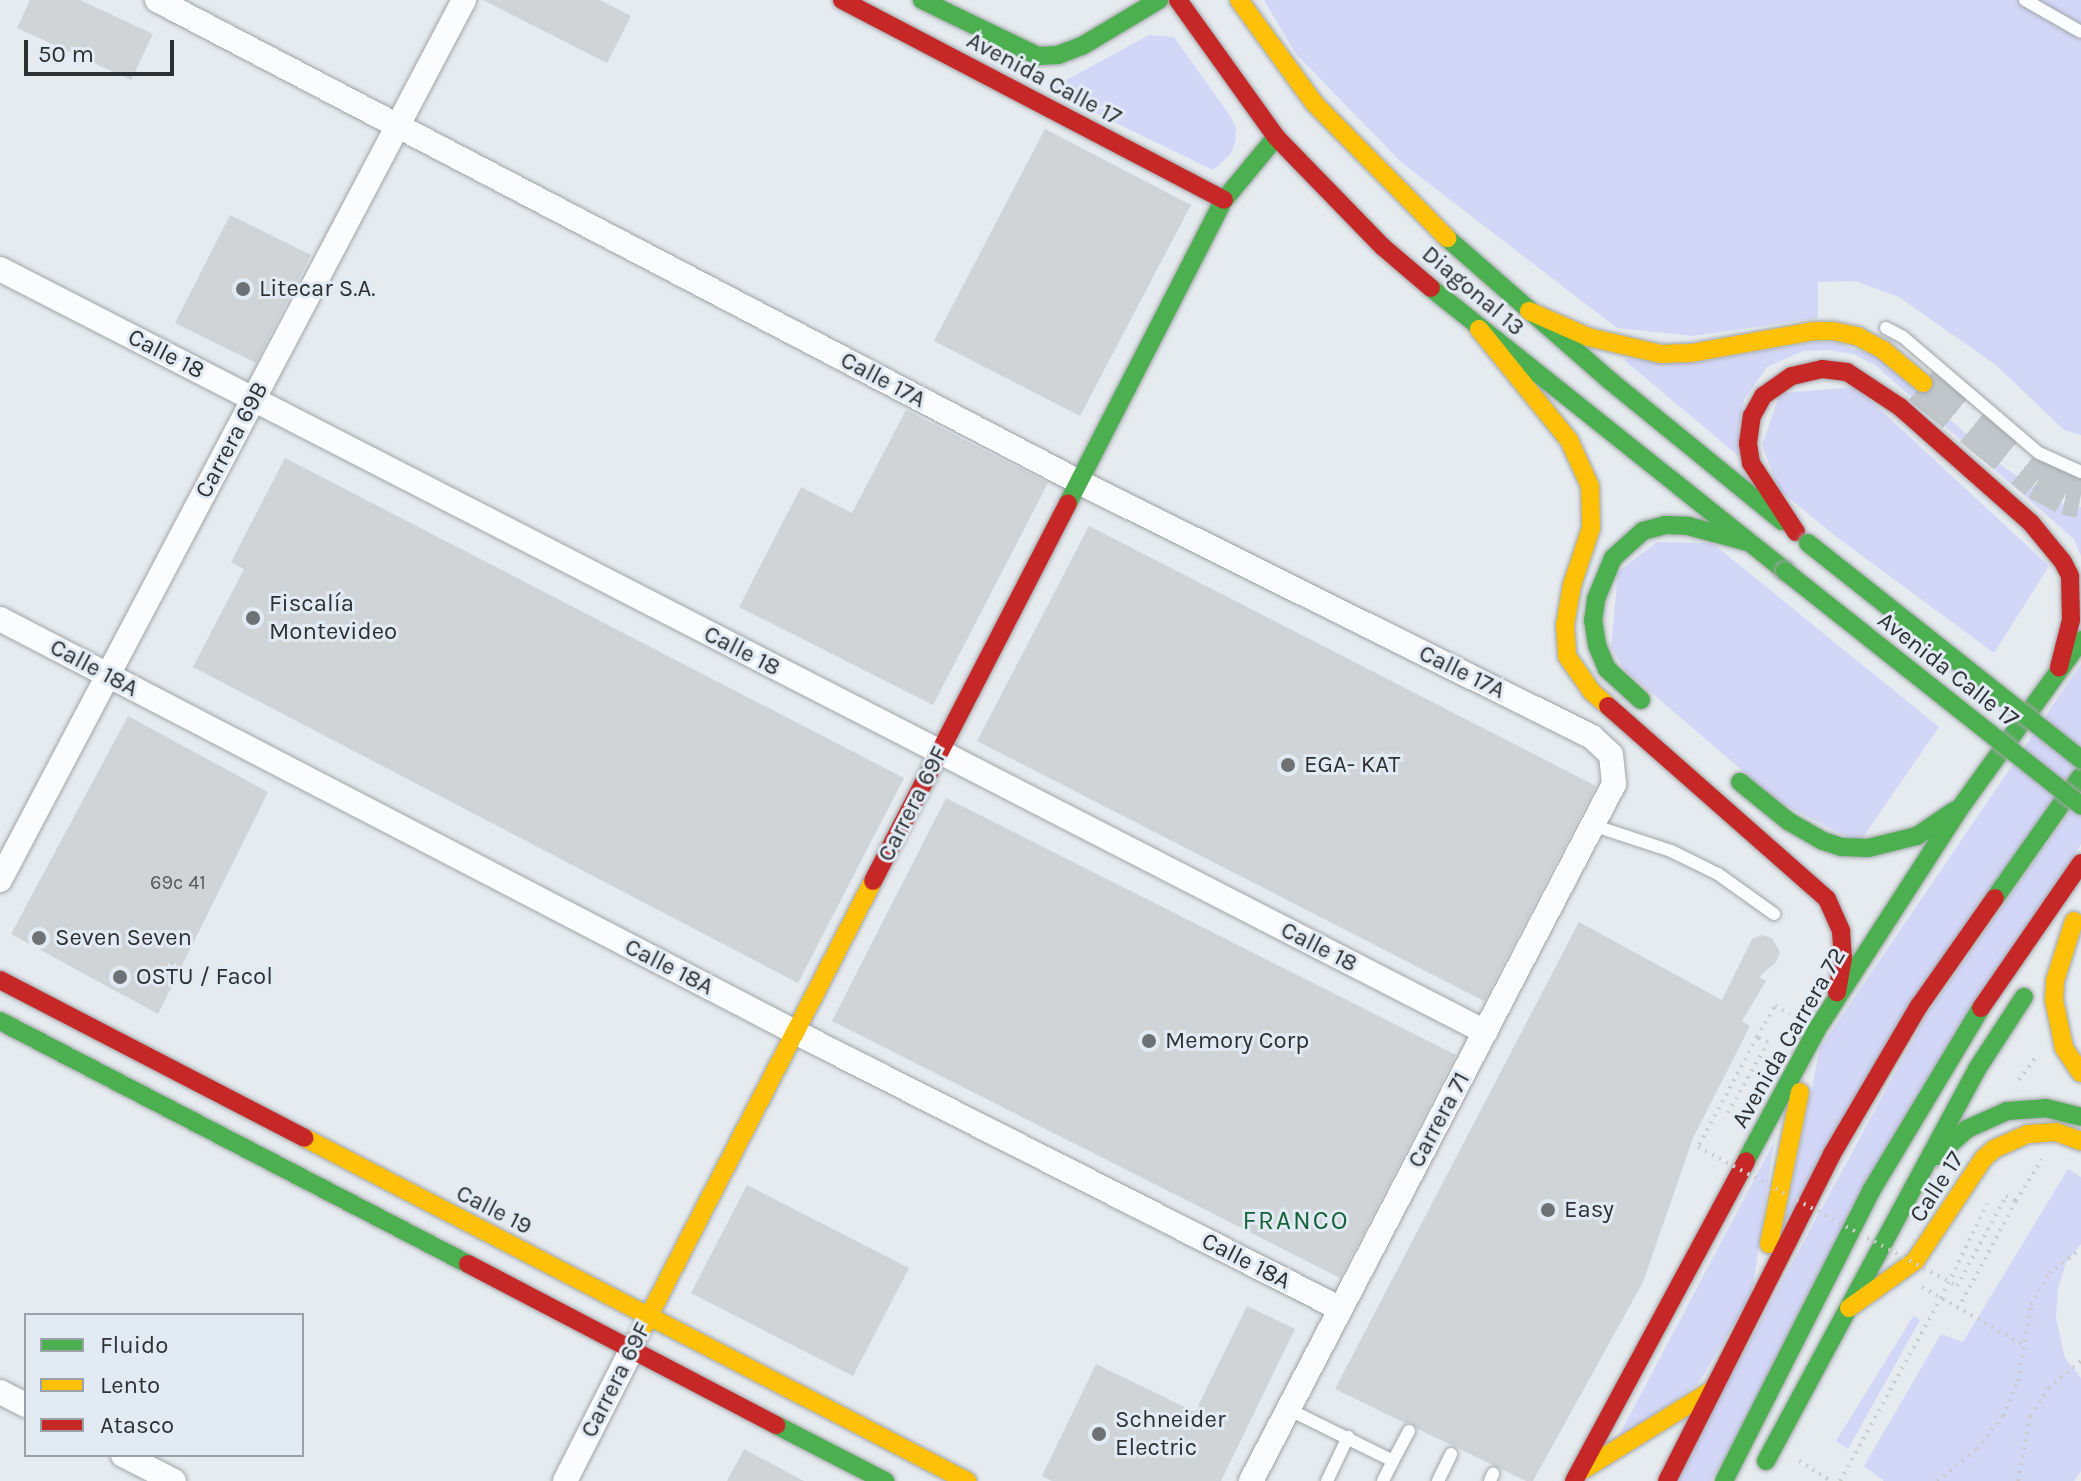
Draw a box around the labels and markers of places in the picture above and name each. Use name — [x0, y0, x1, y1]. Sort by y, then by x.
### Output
place label: Litecar S.A. — [259, 275, 376, 303]
marker: Litecar S.A. — [234, 280, 252, 298]
place label: Fiscalía Montevideo — [269, 590, 397, 646]
marker: Fiscalía Montevideo — [244, 609, 262, 627]
place label: EGA- KAT — [1304, 751, 1400, 779]
marker: EGA- KAT — [1279, 756, 1297, 774]
place label: Seven Seven — [55, 924, 192, 952]
marker: Seven Seven — [30, 929, 48, 947]
place label: OSTU / Facol — [136, 963, 273, 991]
marker: OSTU / Facol — [111, 968, 129, 986]
place label: Memory Corp — [1165, 1027, 1309, 1055]
marker: Memory Corp — [1140, 1032, 1158, 1050]
place label: Easy — [1564, 1196, 1614, 1224]
marker: Easy — [1539, 1201, 1557, 1219]
place label: Schneider Electric — [1115, 1406, 1226, 1462]
marker: Schneider Electric — [1090, 1425, 1108, 1443]

